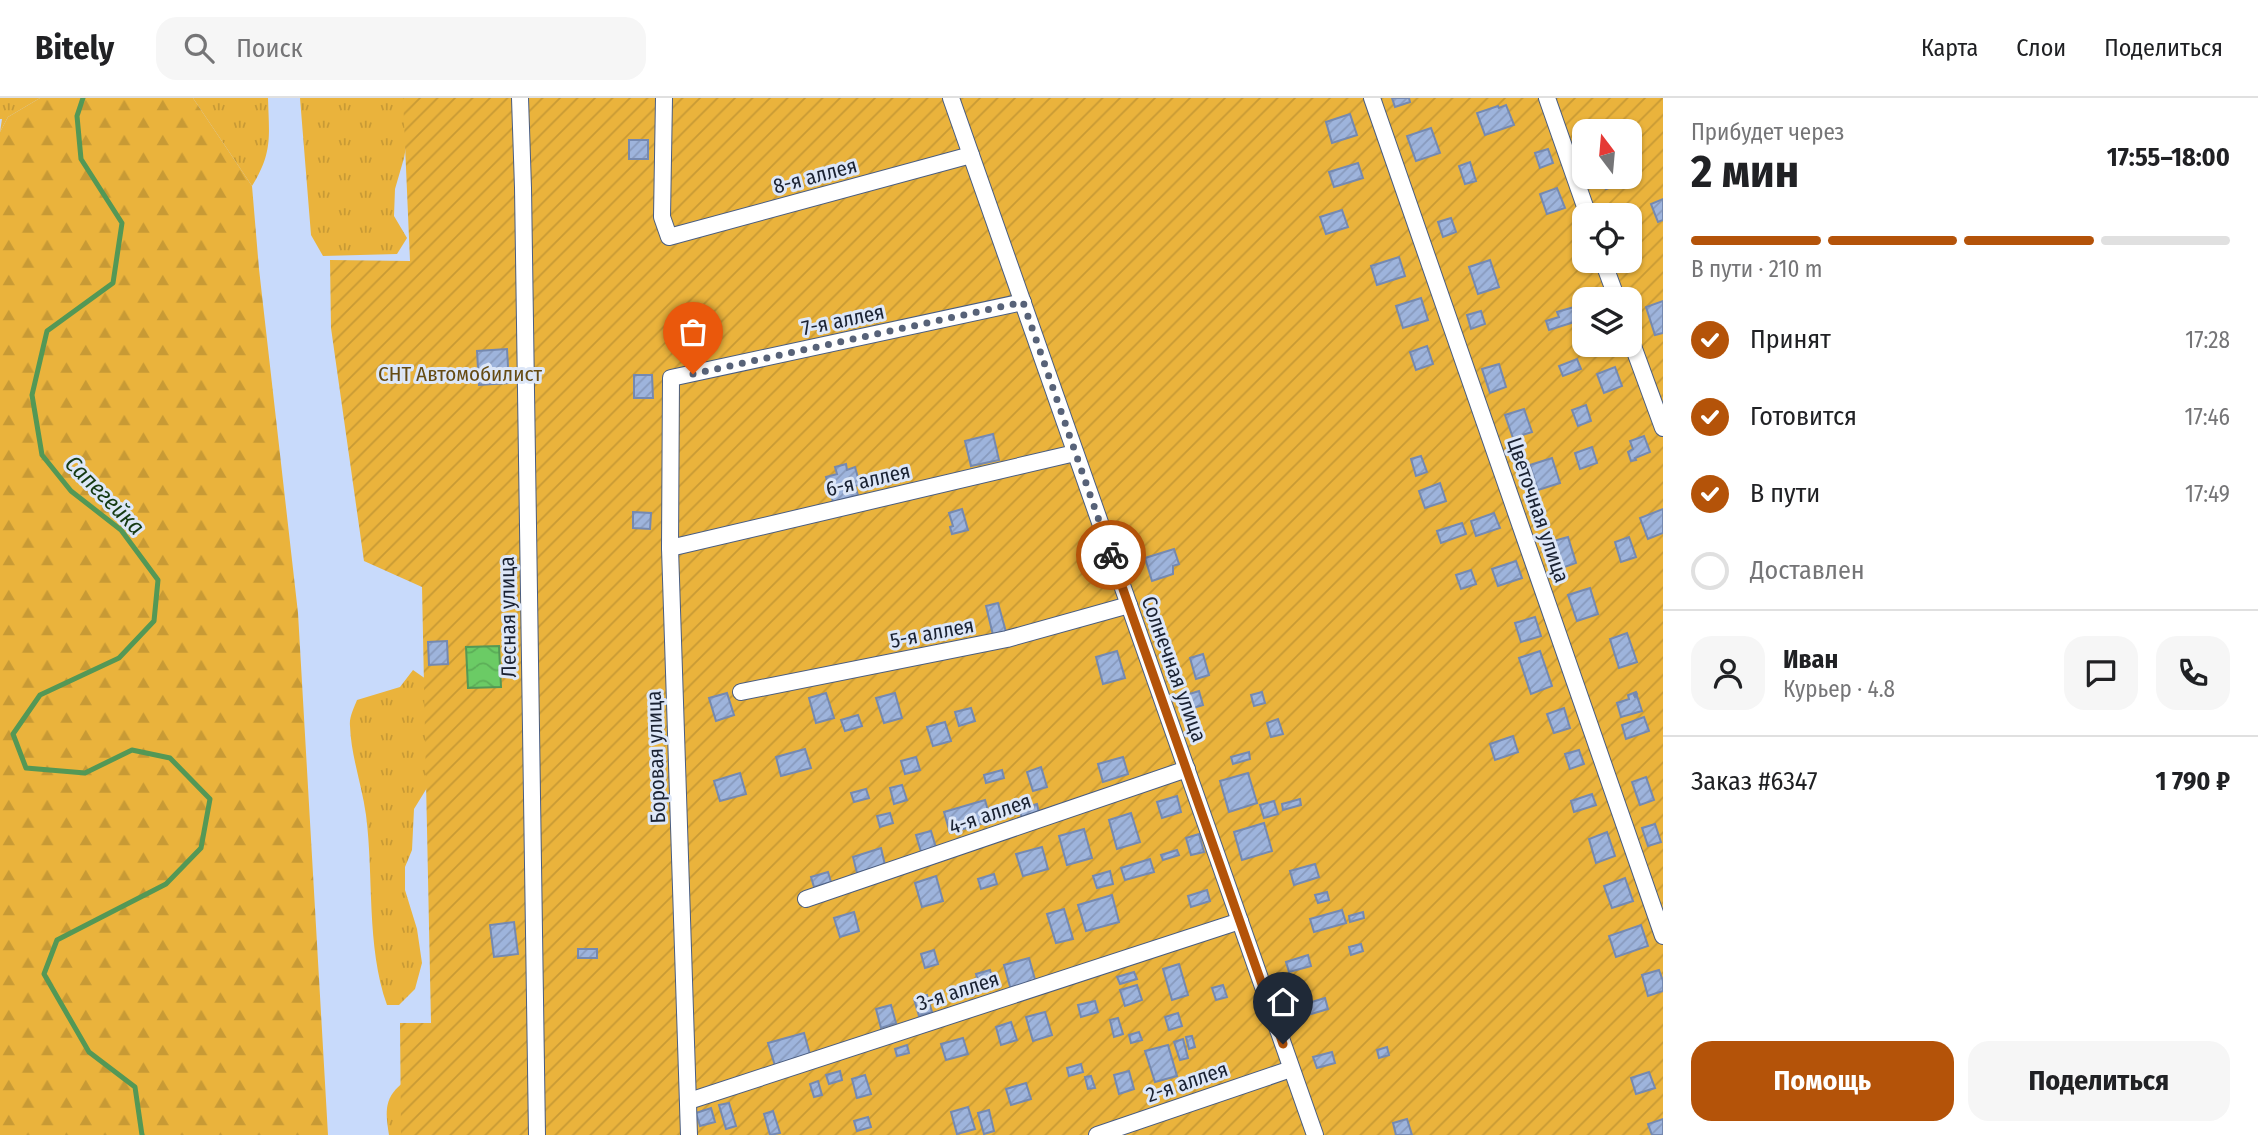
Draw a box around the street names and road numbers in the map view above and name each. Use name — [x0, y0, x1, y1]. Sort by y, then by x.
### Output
street label: 8-я аллея — [770, 152, 860, 200]
street label: 7-я аллея — [799, 299, 887, 341]
street label: Цветочная улица — [1501, 434, 1575, 586]
street label: 6-я аллея — [823, 458, 913, 502]
street label: Лесная улица — [494, 556, 522, 678]
street label: Солнечная улица — [1136, 593, 1212, 745]
street label: 5-я аллея — [888, 612, 976, 654]
street label: Боровая улица — [641, 690, 671, 824]
street label: 4-я аллея — [945, 788, 1035, 840]
street label: 3-я аллея — [914, 966, 1002, 1016]
street label: 2-я аллея — [1143, 1056, 1231, 1108]

